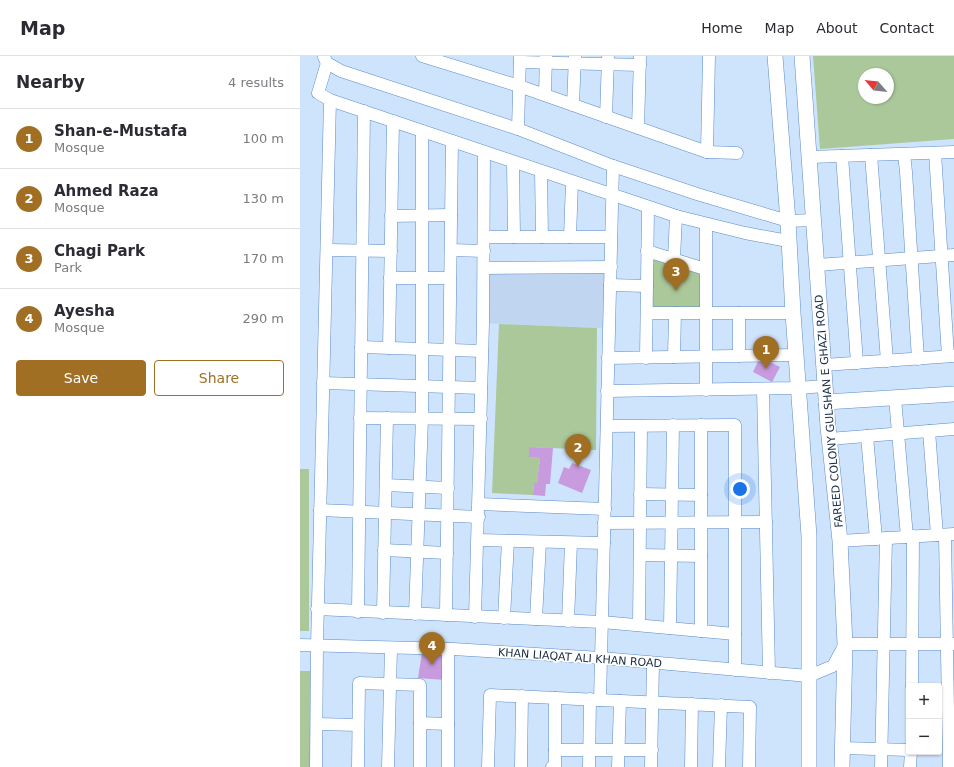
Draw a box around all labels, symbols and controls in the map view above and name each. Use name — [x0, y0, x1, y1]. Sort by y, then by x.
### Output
text: Map — [20, 17, 65, 39]
text: Home — [701, 20, 743, 36]
text: Map — [765, 20, 794, 36]
text: About — [816, 20, 858, 36]
text: Contact — [880, 20, 934, 36]
north arrow — [858, 68, 894, 104]
text: Nearby — [16, 72, 85, 92]
text: 4 results — [228, 75, 284, 90]
text: Shan-e-Mustafa — [54, 122, 187, 140]
text: 1 — [24, 131, 34, 146]
text: 100 m — [242, 131, 284, 146]
text: Mosque — [54, 140, 104, 155]
text: Ahmed Raza — [54, 182, 159, 200]
text: 2 — [24, 191, 34, 206]
text: 130 m — [242, 191, 284, 206]
text: Mosque — [54, 200, 104, 215]
text: Chagi Park — [54, 242, 145, 260]
text: 3 — [24, 251, 34, 266]
text: 170 m — [242, 251, 284, 266]
pin: 3 — [663, 258, 689, 291]
text: Park — [54, 260, 82, 275]
street label: FAREED COLONY GULSHAN E GHAZI ROAD — [812, 294, 846, 528]
text: Ayesha — [54, 302, 115, 320]
text: 4 — [24, 311, 34, 326]
text: 290 m — [242, 311, 284, 326]
text: Mosque — [54, 320, 104, 335]
pin: 1 — [753, 336, 779, 369]
button: Save — [16, 360, 146, 396]
button: Share — [154, 360, 284, 396]
pin: 2 — [565, 434, 591, 467]
your location — [730, 479, 750, 499]
pin: 4 — [419, 632, 445, 665]
street label: KHAN LIAQAT ALI KHAN ROAD — [498, 646, 662, 670]
map controls — [906, 683, 942, 755]
button: + — [906, 683, 942, 719]
button: − — [906, 719, 942, 755]

